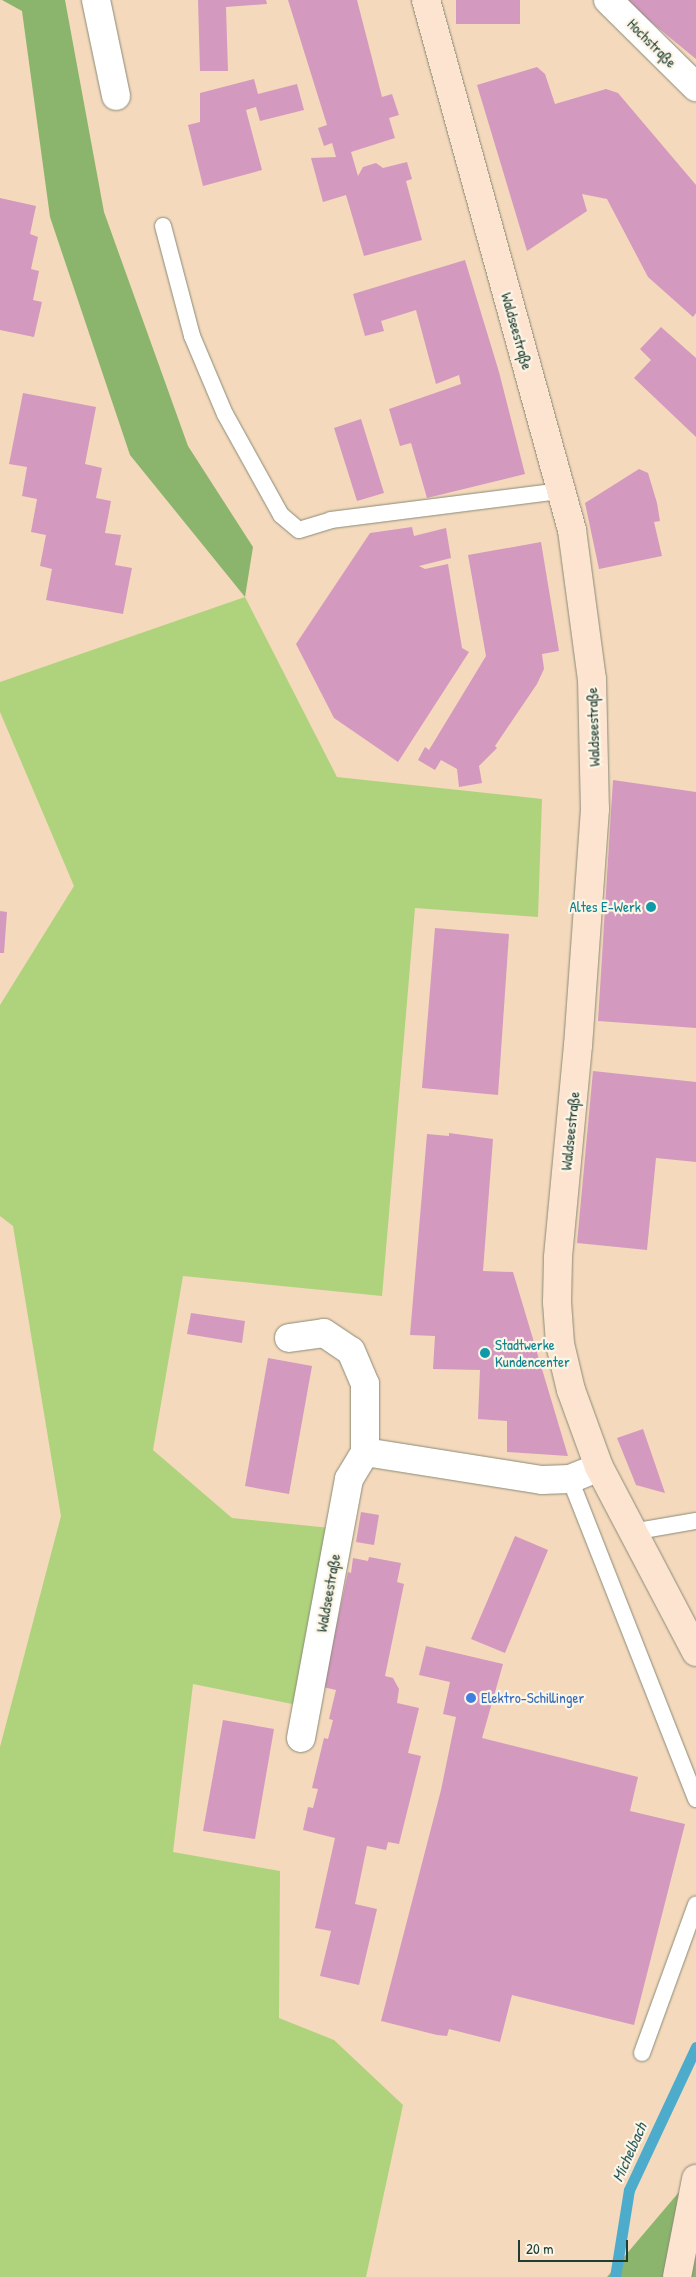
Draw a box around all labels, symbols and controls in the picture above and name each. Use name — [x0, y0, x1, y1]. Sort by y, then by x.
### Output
street label: Hochstraße — [624, 15, 680, 71]
street label: Waldseestraße — [497, 290, 537, 372]
street label: Waldseestraße — [583, 687, 603, 767]
place label: Altes E-Werk — [569, 898, 641, 916]
marker: Altes E-Werk — [645, 901, 657, 913]
street label: Waldseestraße — [557, 1091, 583, 1171]
place label: Stadtwerke Kundencenter — [495, 1335, 570, 1370]
marker: Stadtwerke Kundencenter — [479, 1347, 491, 1359]
street label: Waldseestraße — [312, 1552, 344, 1634]
place label: Elektro-Schillinger — [481, 1689, 584, 1707]
marker: Elektro-Schillinger — [465, 1692, 477, 1704]
water label: Michelbach — [608, 2120, 650, 2184]
scale bar — [521, 2230, 631, 2262]
text: 20 m — [526, 2238, 553, 2259]

